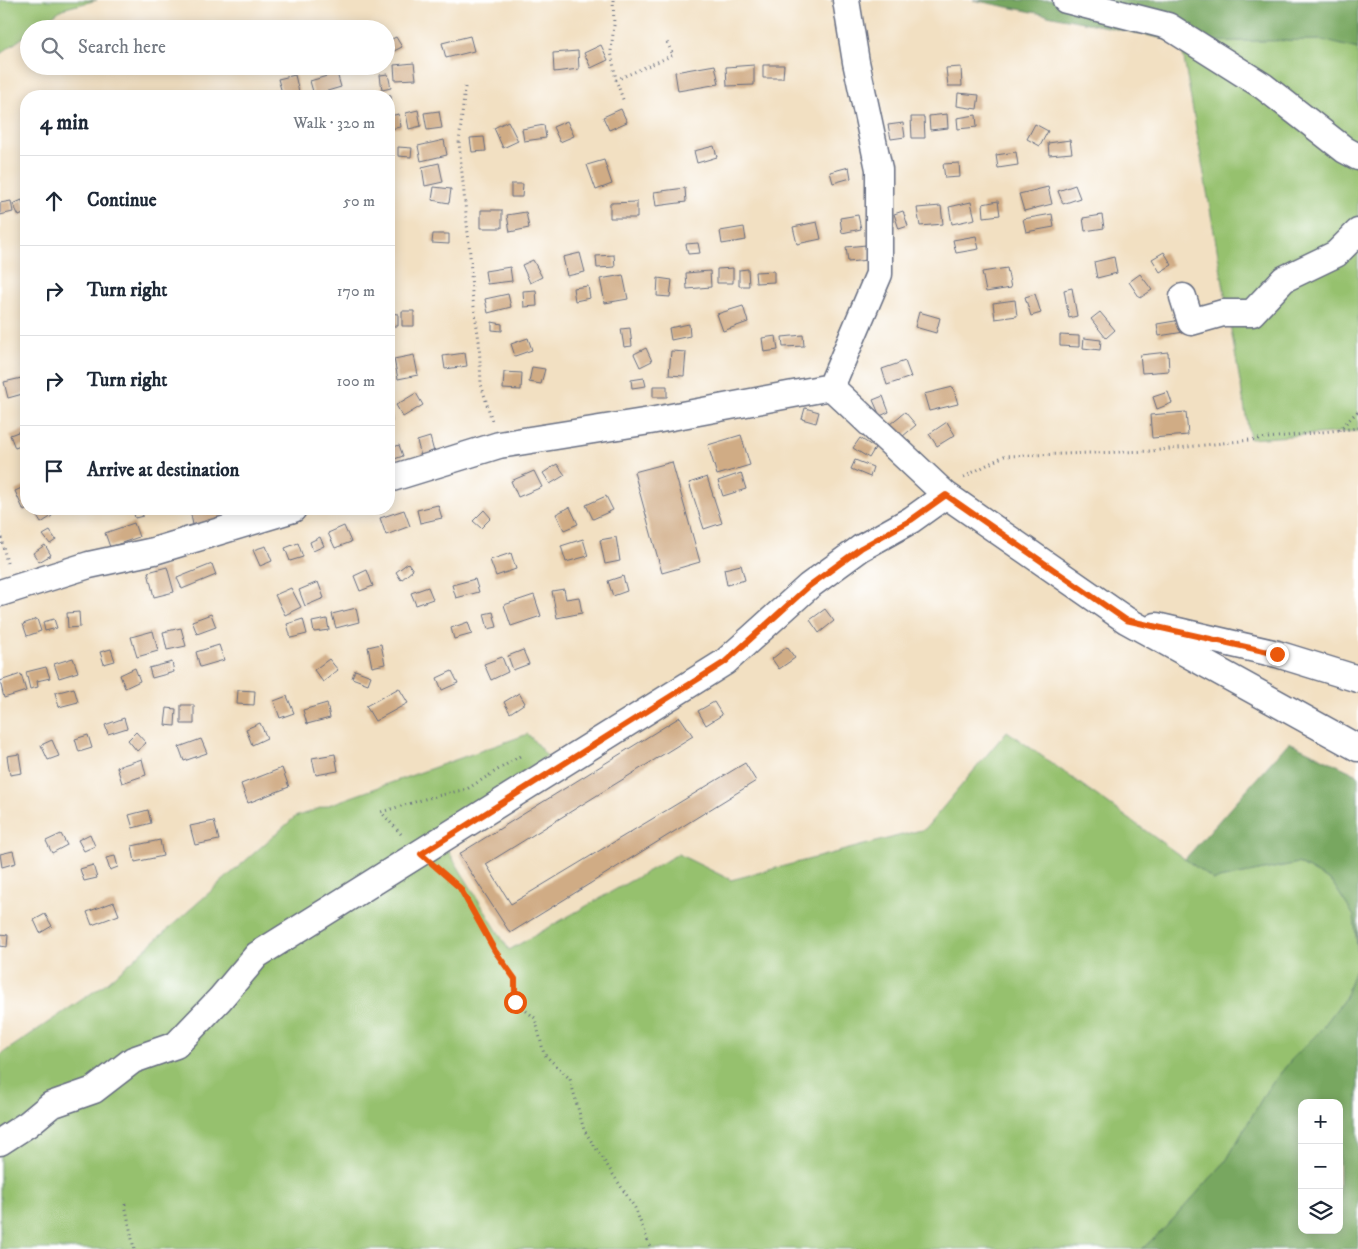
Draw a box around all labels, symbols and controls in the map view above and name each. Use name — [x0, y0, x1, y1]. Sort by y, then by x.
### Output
search box — [20, 20, 395, 75]
icon: search — [38, 34, 66, 62]
text: Search here — [78, 36, 166, 59]
text: 4 min — [40, 110, 89, 136]
text: Walk · 320 m — [293, 113, 375, 133]
icon: ahead — [40, 187, 68, 215]
text: Continue — [87, 189, 157, 212]
text: 50 m — [343, 191, 375, 211]
icon: right — [40, 277, 68, 305]
text: Turn right — [87, 279, 167, 302]
text: 170 m — [337, 281, 375, 301]
icon: right — [40, 367, 68, 395]
text: Turn right — [87, 369, 167, 392]
text: 100 m — [337, 371, 375, 391]
icon: arrive — [40, 457, 68, 485]
text: Arrive at destination — [87, 459, 239, 482]
route end — [1266, 643, 1289, 666]
route start — [504, 991, 527, 1014]
map controls — [1298, 1099, 1343, 1234]
button: + — [1298, 1099, 1343, 1144]
button: − — [1298, 1144, 1343, 1189]
button: layers — [1298, 1189, 1343, 1234]

